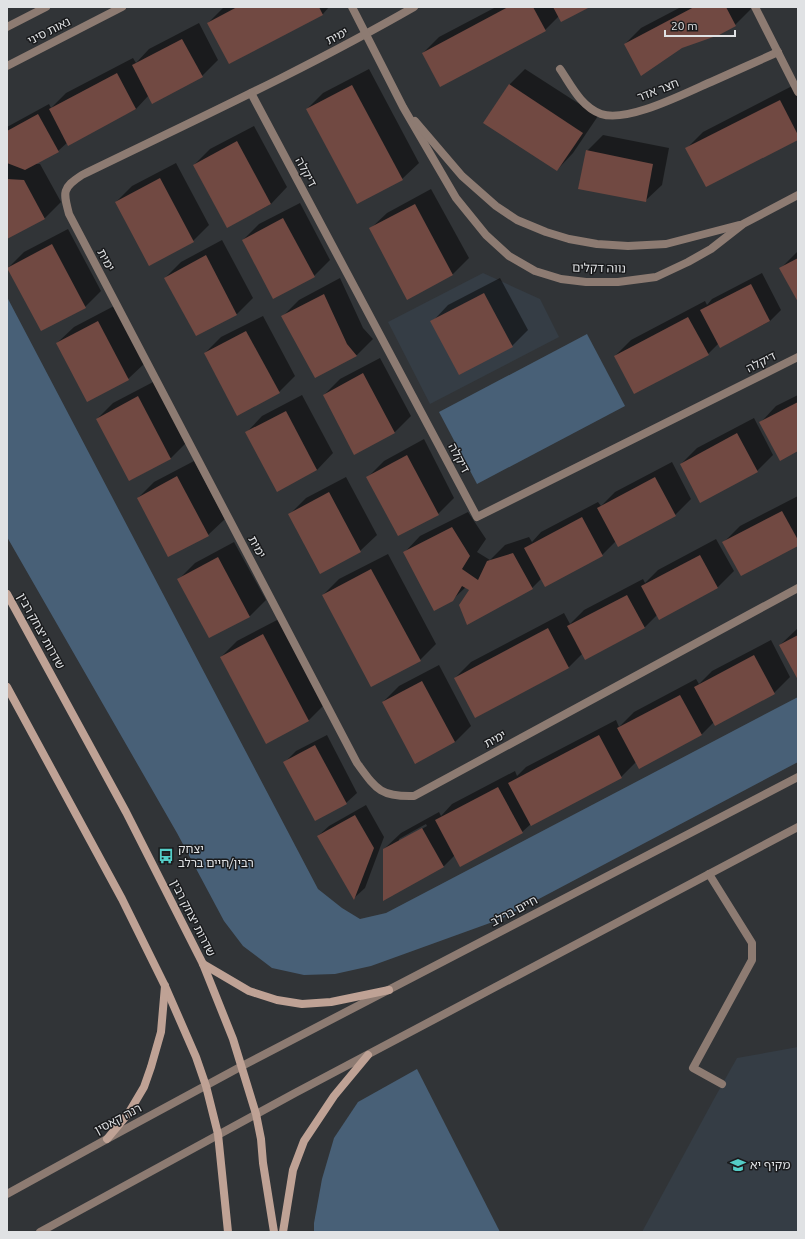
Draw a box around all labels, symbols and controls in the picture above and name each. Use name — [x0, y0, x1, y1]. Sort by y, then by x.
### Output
scale bar — [665, 12, 735, 38]
street label: נאות סיני — [25, 14, 72, 47]
text: 20 m — [671, 19, 698, 32]
street label: ימית — [324, 25, 350, 47]
street label: חצר אדר — [635, 76, 681, 103]
street label: דיקלה — [293, 155, 320, 189]
street label: ימית — [95, 247, 118, 273]
street label: נווה דקלים — [572, 261, 626, 274]
street label: דיקלה — [744, 348, 778, 374]
street label: דיקלה — [446, 441, 473, 475]
street label: ימית — [246, 534, 269, 560]
street label: שדרות יצחק רבין — [15, 591, 68, 671]
street label: ימית — [482, 727, 508, 750]
place label: יצחק רבין/חיים ברלב — [178, 842, 254, 869]
bus stop icon: יצחק רבין/חיים ברלב — [157, 847, 175, 865]
street label: שדרות יצחק רבין — [169, 877, 218, 958]
street label: חיים ברלב — [488, 893, 539, 928]
street label: רנה קאסין — [92, 1101, 144, 1136]
school or university icon: מקיף יא — [729, 1156, 747, 1174]
place label: מקיף יא — [750, 1158, 790, 1171]

